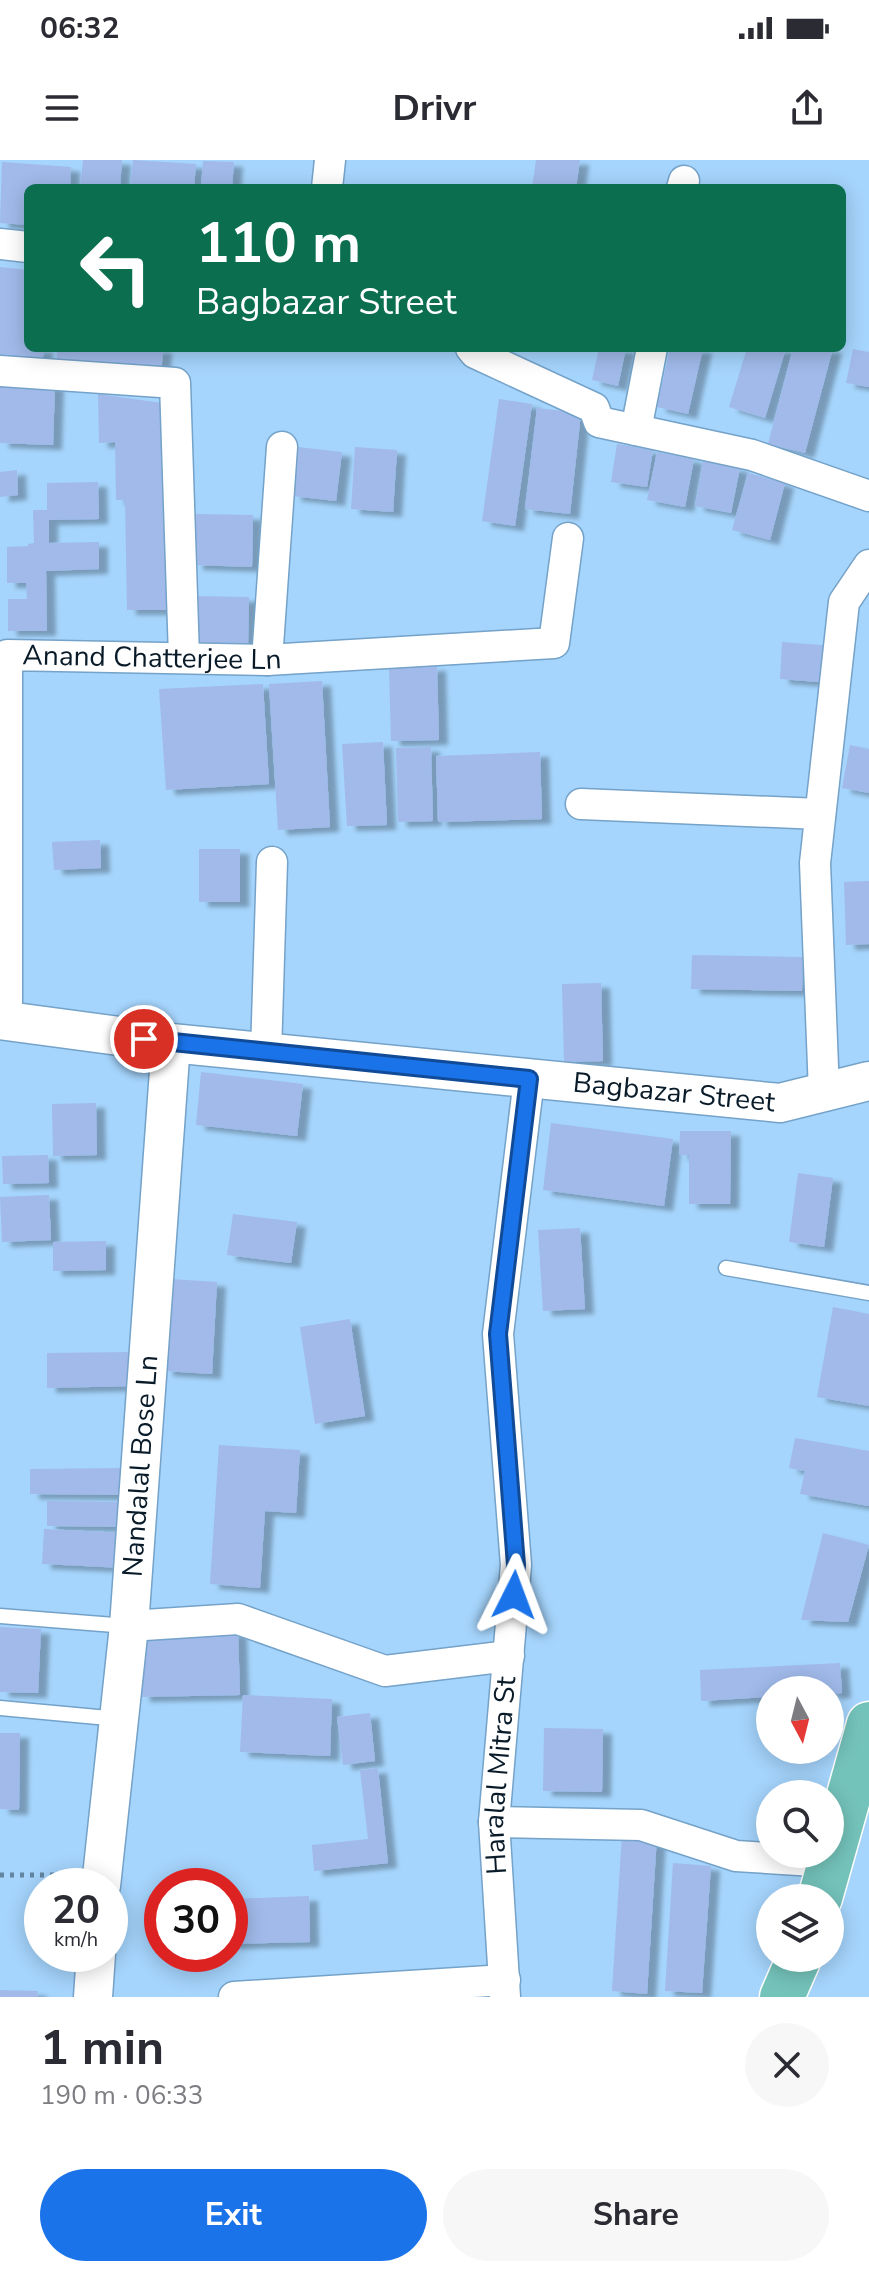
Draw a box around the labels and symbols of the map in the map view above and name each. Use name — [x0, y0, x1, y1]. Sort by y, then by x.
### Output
street label: Anand Chatterjee Ln — [22, 636, 283, 679]
pin — [110, 1005, 178, 1073]
street label: Bagbazar Street — [571, 1064, 777, 1121]
street label: Nandalal Bose Ln — [114, 1354, 167, 1578]
position arrow — [472, 1553, 556, 1637]
street label: Haralal Mitra St — [475, 1675, 525, 1876]
north arrow — [756, 1676, 844, 1764]
speed limit sign: 30 — [144, 1868, 248, 1972]

